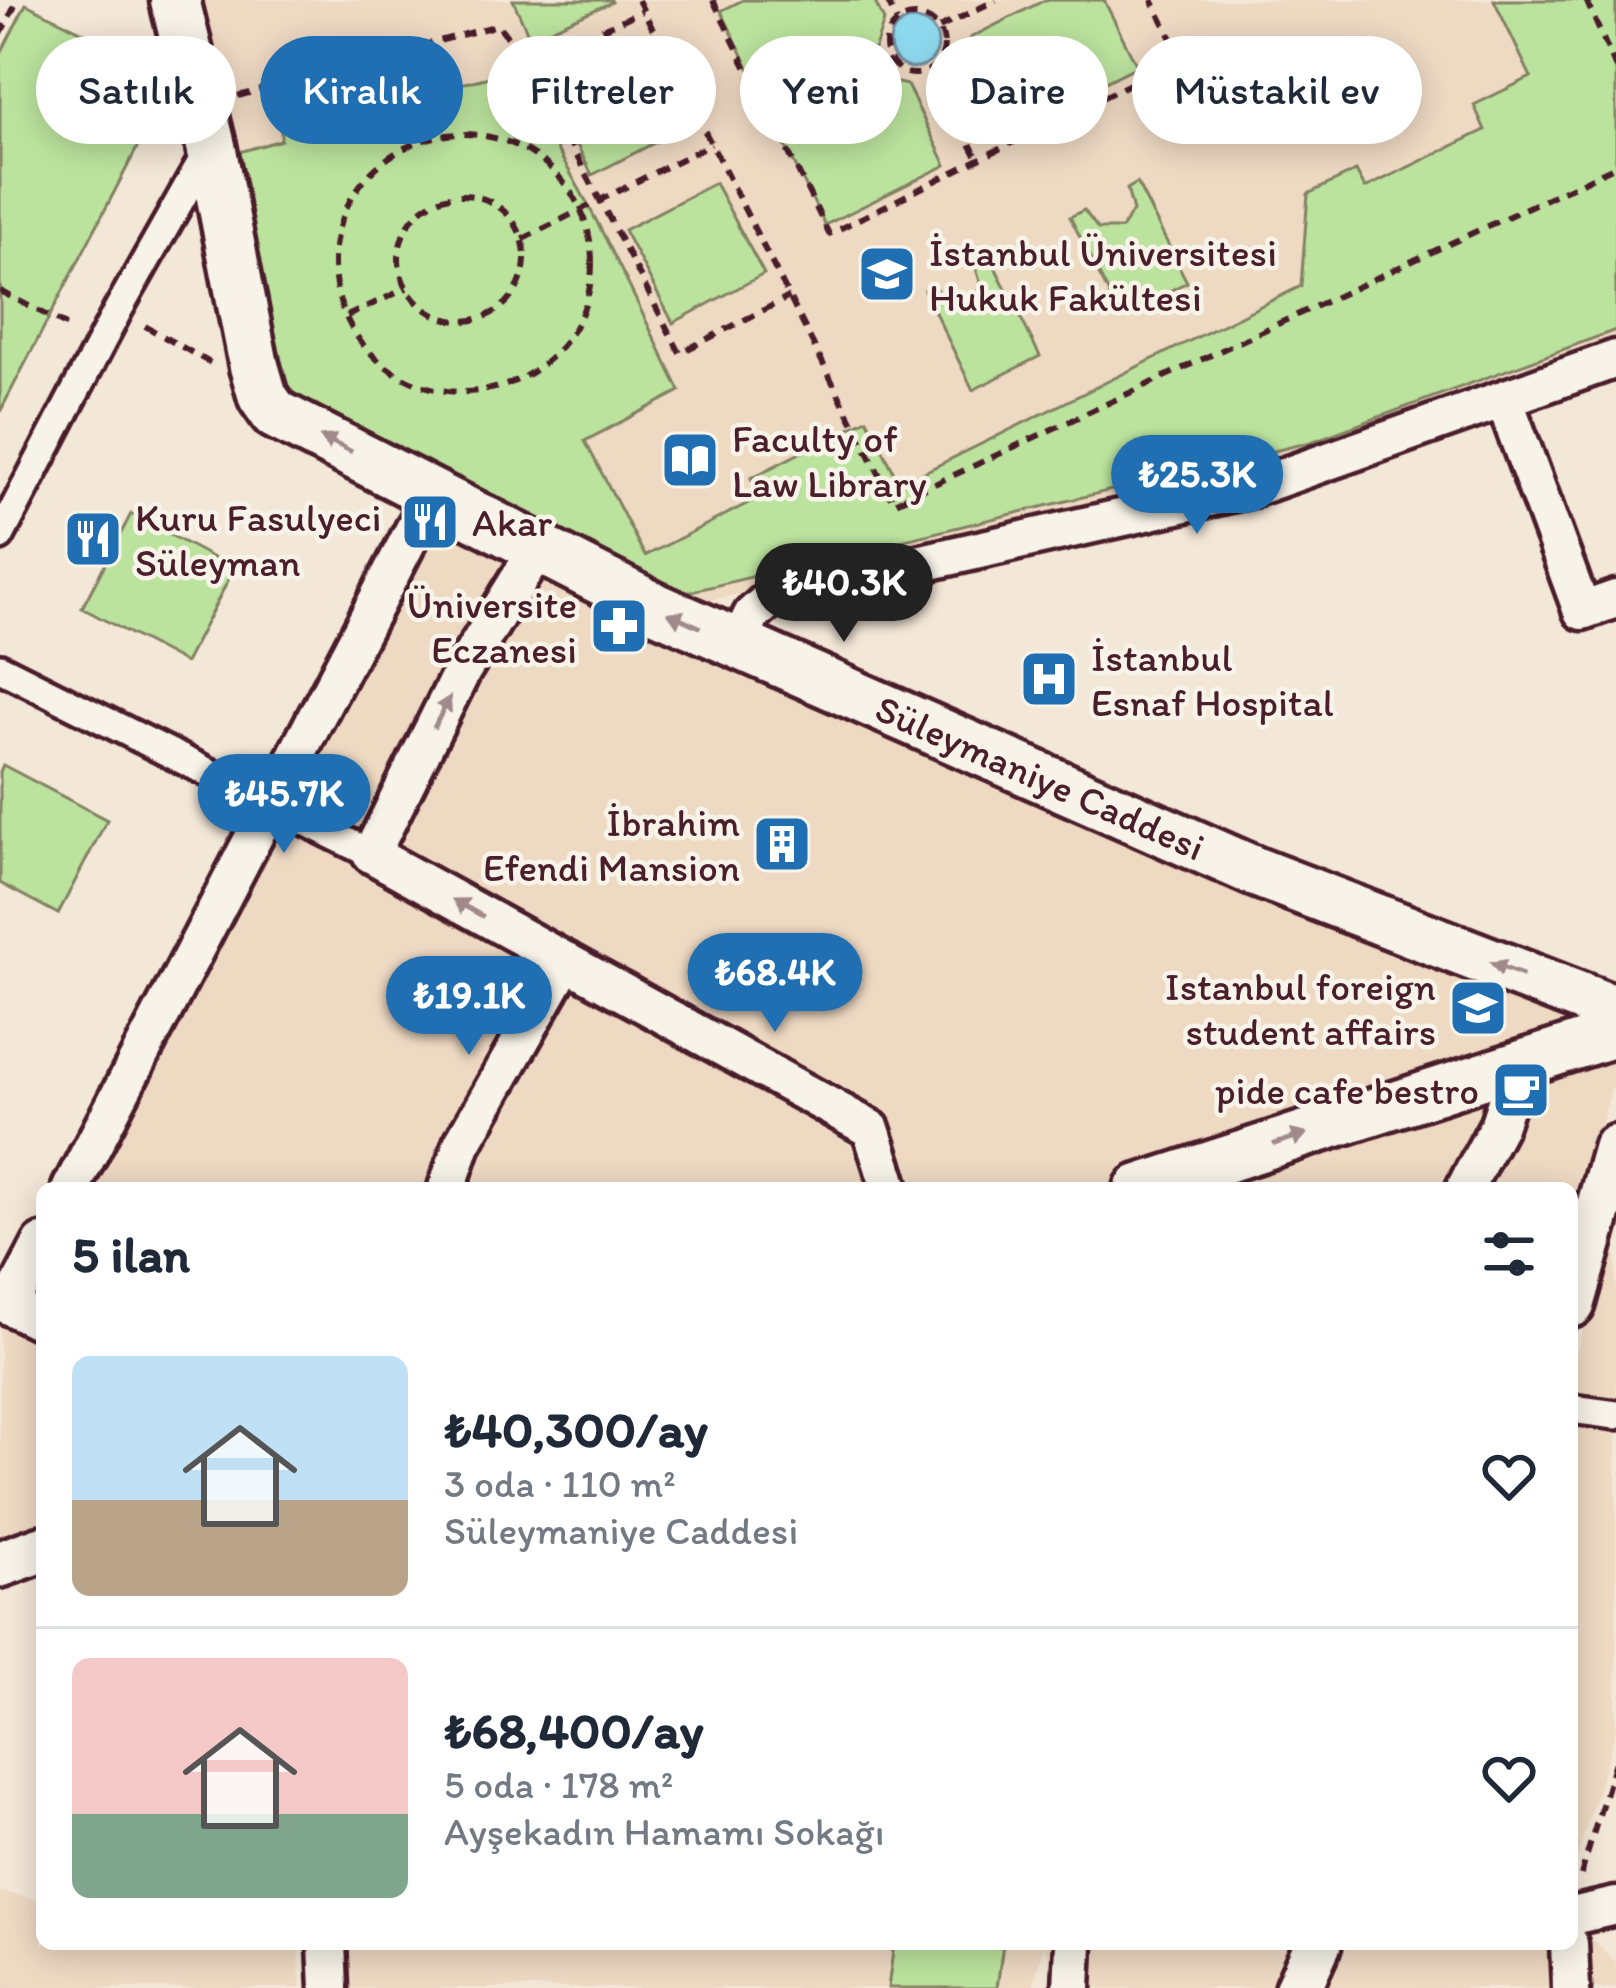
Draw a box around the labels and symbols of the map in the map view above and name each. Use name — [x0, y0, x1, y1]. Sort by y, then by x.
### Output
place label: İstanbul Üniversitesi Hukuk Fakültesi — [929, 229, 1277, 321]
school or university icon: İstanbul Üniversitesi Hukuk Fakültesi — [856, 243, 918, 305]
place label: Faculty of Law Library — [732, 415, 927, 507]
library icon: Faculty of Law Library — [659, 429, 721, 491]
one-way arrow — [319, 434, 353, 454]
pin: ₺25.3K — [1099, 435, 1295, 537]
restaurant icon: Akar — [399, 491, 461, 553]
place label: Kuru Fasulyeci Süleyman — [135, 494, 381, 586]
place label: Akar — [472, 499, 552, 546]
restaurant icon: Kuru Fasulyeci Süleyman — [62, 508, 124, 570]
pin: ₺40.3K — [746, 543, 942, 645]
place label: Üniversite Eczanesi — [407, 581, 577, 673]
pharmacy icon: Üniversite Eczanesi — [588, 595, 650, 657]
one-way arrow — [666, 610, 701, 630]
place label: İstanbul Esnaf Hospital — [1091, 634, 1334, 726]
hospital icon: İstanbul Esnaf Hospital — [1018, 648, 1080, 710]
street label: Süleymaniye Caddesi — [869, 684, 1212, 870]
one-way arrow — [431, 695, 451, 729]
pin: ₺45.7K — [186, 754, 382, 856]
place label: İbrahim Efendi Mansion — [483, 799, 740, 891]
building icon: İbrahim Efendi Mansion — [751, 813, 813, 875]
one-way arrow — [451, 898, 486, 919]
pin: ₺68.4K — [677, 933, 873, 1035]
pin: ₺19.1K — [371, 956, 567, 1058]
one-way arrow — [1488, 958, 1524, 977]
place label: Istanbul foreign student affairs — [1165, 963, 1436, 1055]
school or university icon: Istanbul foreign student affairs — [1447, 977, 1509, 1039]
cafe icon: pide cafe bestro — [1490, 1059, 1552, 1121]
place label: pide cafe bestro — [1215, 1067, 1479, 1114]
one-way arrow — [1272, 1129, 1309, 1147]

